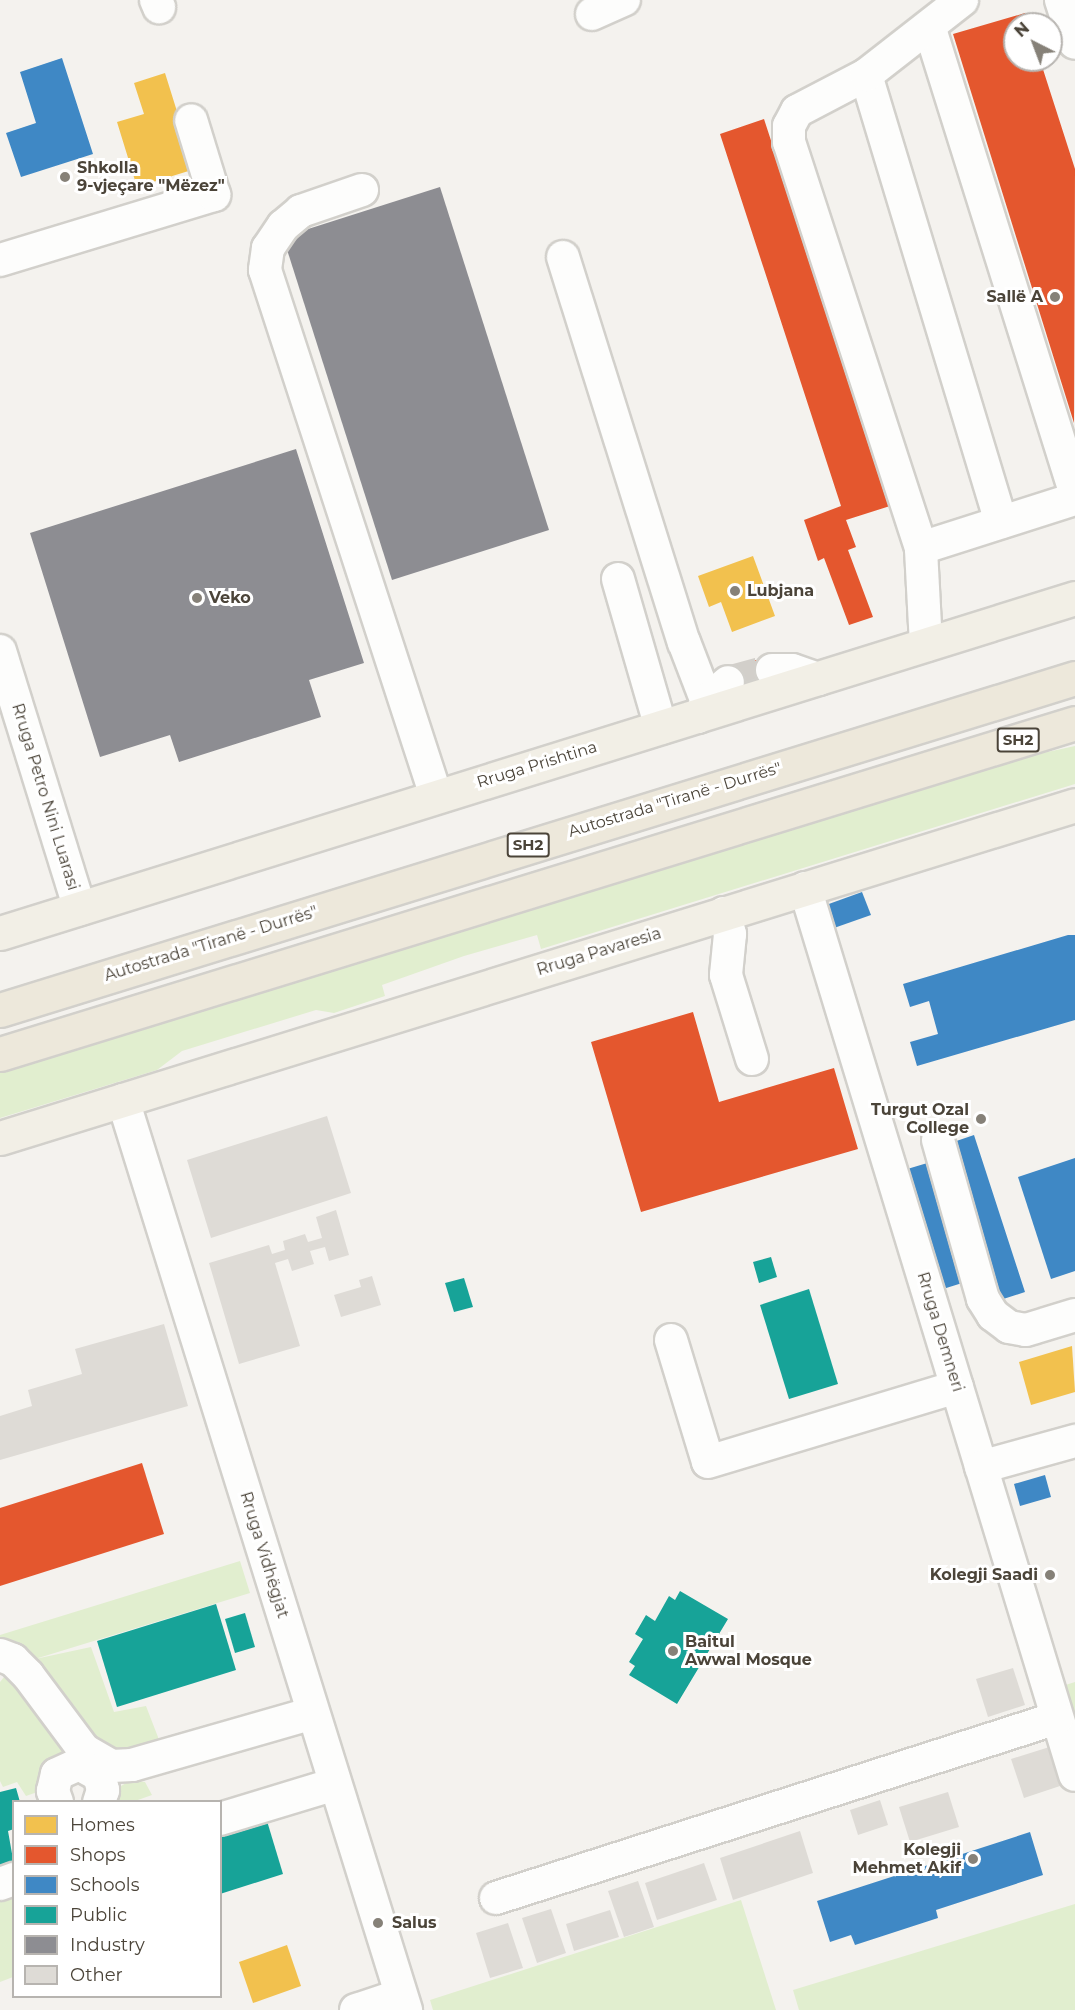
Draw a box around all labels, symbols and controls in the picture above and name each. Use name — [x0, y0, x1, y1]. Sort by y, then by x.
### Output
north arrow — [1003, 12, 1063, 72]
text: N — [1011, 18, 1033, 41]
place label: Shkolla 9-vjeçare "Mëzez" — [77, 158, 225, 196]
marker: Shkolla 9-vjeçare "Mëzez" — [58, 170, 72, 184]
place label: Sallë A — [986, 287, 1043, 307]
marker: Sallë A — [1048, 290, 1062, 304]
place label: Lubjana — [747, 581, 814, 601]
marker: Lubjana — [728, 584, 742, 598]
place label: Veko — [209, 588, 251, 608]
marker: Veko — [190, 591, 204, 605]
street label: Rruga Petro Nini Luarasi — [7, 701, 83, 893]
road number: SH2 — [996, 728, 1040, 752]
street label: Rruga Prishtina — [475, 738, 599, 792]
street label: Autostrada "Tiranë - Durrës" — [566, 758, 784, 842]
road number: SH2 — [506, 833, 550, 857]
street label: Autostrada "Tiranë - Durrës" — [102, 902, 320, 986]
street label: Rruga Pavaresia — [534, 924, 664, 980]
place label: Turgut Ozal College — [871, 1100, 969, 1138]
marker: Turgut Ozal College — [974, 1112, 988, 1126]
street label: Rruga Demneri — [913, 1270, 967, 1394]
street label: Rruga Vidhëgjat — [236, 1489, 292, 1621]
place label: Kolegji Saadi — [930, 1565, 1038, 1585]
marker: Kolegji Saadi — [1043, 1568, 1057, 1582]
place label: Baitul Awwal Mosque — [685, 1632, 812, 1670]
marker: Baitul Awwal Mosque — [666, 1644, 680, 1658]
legend — [12, 1800, 222, 1998]
text: Homes — [70, 1814, 135, 1836]
place label: Kolegji Mehmet Akif — [852, 1840, 961, 1878]
text: Shops — [70, 1844, 126, 1866]
marker: Kolegji Mehmet Akif — [966, 1852, 980, 1866]
text: Schools — [70, 1874, 139, 1896]
text: Public — [70, 1904, 127, 1926]
place label: Salus — [392, 1913, 436, 1933]
marker: Salus — [369, 1914, 387, 1932]
text: Industry — [70, 1934, 145, 1956]
text: Other — [70, 1964, 123, 1986]

